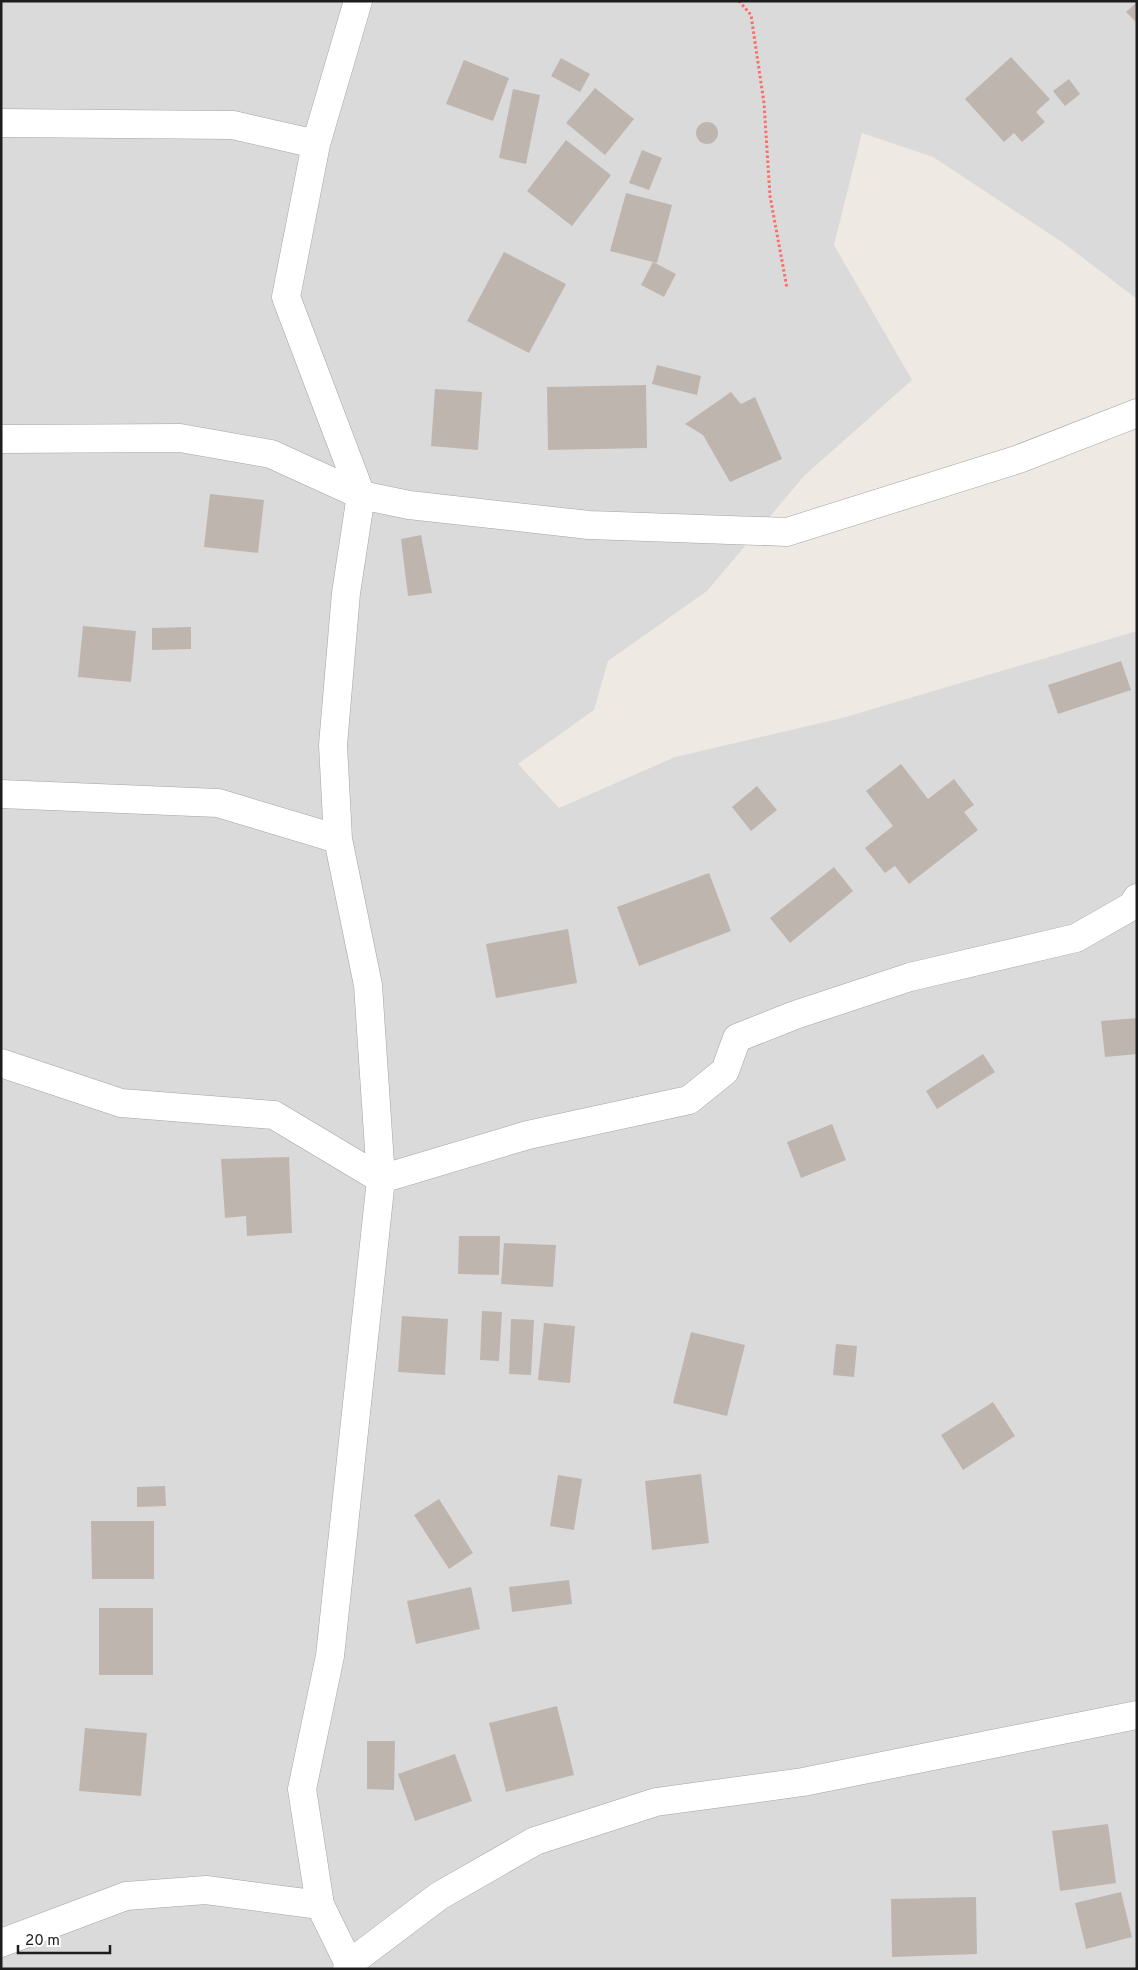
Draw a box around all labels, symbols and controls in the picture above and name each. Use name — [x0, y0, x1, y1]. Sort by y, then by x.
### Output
scale bar — [18, 1922, 110, 1954]
text: 20 m — [25, 1932, 60, 1951]

